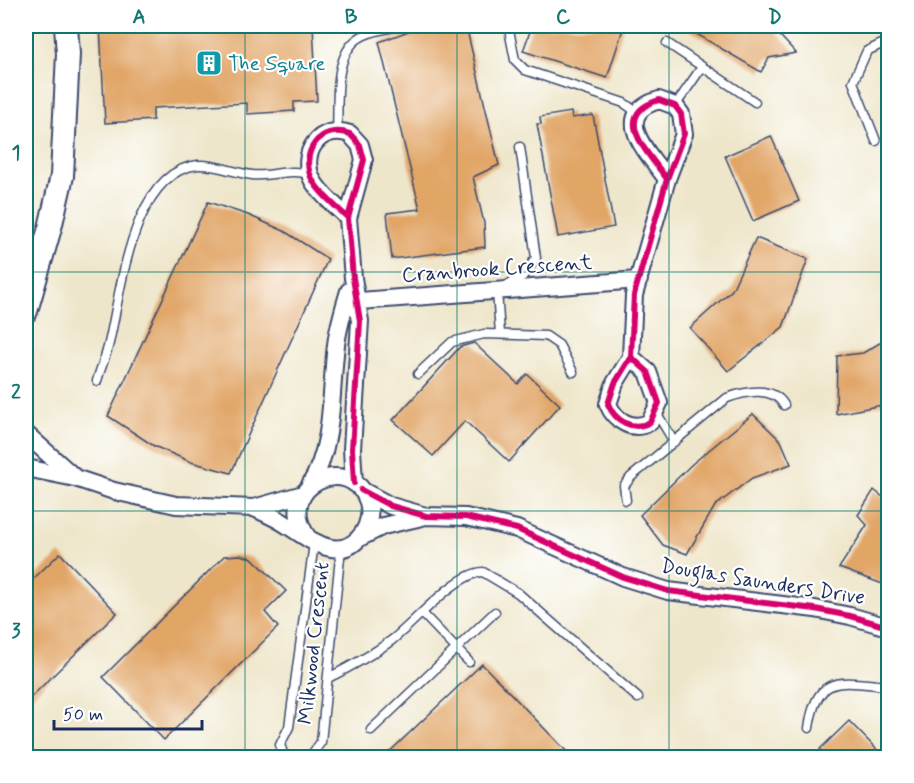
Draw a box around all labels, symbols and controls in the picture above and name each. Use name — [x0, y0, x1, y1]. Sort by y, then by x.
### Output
text: A — [132, 4, 146, 31]
text: B — [345, 4, 358, 31]
text: C — [556, 4, 571, 31]
text: D — [768, 4, 782, 31]
building icon: The Square — [194, 48, 224, 78]
place label: The Square — [228, 50, 326, 78]
text: 1 — [12, 140, 20, 167]
street label: Cranbrook Crescent — [401, 248, 594, 290]
text: 2 — [11, 379, 21, 406]
street label: Douglas Saunders Drive — [658, 552, 867, 614]
street label: Milkwood Crescent — [292, 560, 336, 726]
text: 3 — [11, 618, 21, 645]
scale bar — [54, 693, 202, 731]
text: 50 m — [63, 703, 103, 727]

